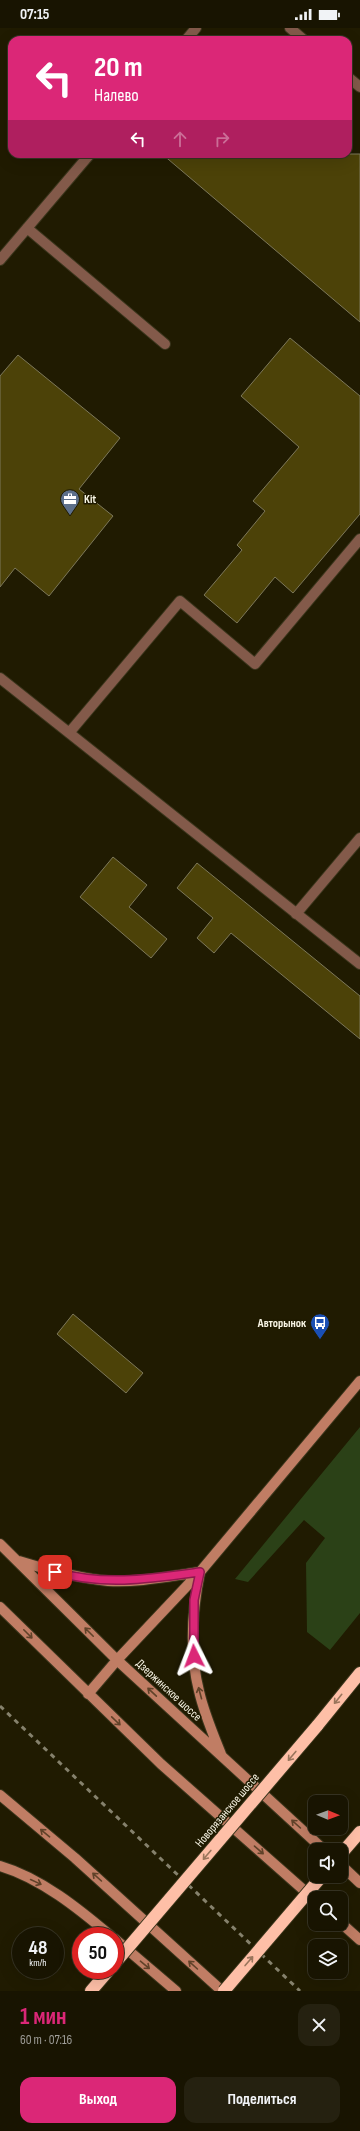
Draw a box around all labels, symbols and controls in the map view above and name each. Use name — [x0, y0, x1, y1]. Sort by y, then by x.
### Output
text: 07:15 — [20, 5, 49, 24]
text: 20 m — [94, 51, 143, 84]
icon: left — [28, 52, 80, 104]
text: Налево — [94, 85, 139, 106]
icon: left — [127, 128, 149, 150]
icon: ahead — [169, 128, 191, 150]
icon: right — [211, 128, 233, 150]
office icon: Kit — [59, 488, 81, 516]
place label: Kit — [84, 492, 96, 507]
bus stop icon: Авторынок — [309, 1312, 331, 1340]
place label: Авторынок — [257, 1316, 307, 1331]
pin — [38, 1555, 72, 1589]
icon: arrive — [44, 1561, 66, 1583]
one-way arrow — [84, 1627, 94, 1637]
one-way arrow — [23, 1629, 33, 1639]
position arrow — [173, 1635, 215, 1677]
street label: Дзержинское шоссе — [133, 1656, 205, 1725]
one-way arrow — [147, 1687, 157, 1697]
one-way arrow — [195, 1687, 203, 1700]
one-way arrow — [334, 1694, 343, 1705]
one-way arrow — [111, 1716, 121, 1726]
one-way arrow — [287, 1751, 296, 1761]
street label: Новорязанское шоссе — [192, 1770, 263, 1850]
north arrow — [308, 1795, 348, 1835]
map controls — [308, 1795, 348, 1979]
one-way arrow — [290, 1819, 301, 1828]
one-way arrow — [40, 1828, 51, 1837]
button: sound — [308, 1843, 348, 1883]
one-way arrow — [254, 1846, 264, 1855]
one-way arrow — [203, 1850, 212, 1860]
one-way arrow — [91, 1873, 102, 1882]
one-way arrow — [29, 1879, 41, 1886]
button: search — [308, 1891, 348, 1931]
speed limit sign: 50 — [72, 1927, 124, 1979]
text: 48 — [29, 1936, 47, 1960]
button: layers — [308, 1939, 348, 1979]
one-way arrow — [245, 1956, 254, 1967]
text: km/h — [29, 1957, 47, 1969]
one-way arrow — [139, 1960, 150, 1969]
one-way arrow — [188, 1960, 198, 1969]
text: 1 мин — [20, 2002, 67, 2031]
button: close — [298, 2004, 340, 2046]
text: 60 m · 07:16 — [20, 2032, 72, 2048]
button: Выход — [20, 2077, 176, 2123]
button: Поделиться — [184, 2077, 340, 2123]

